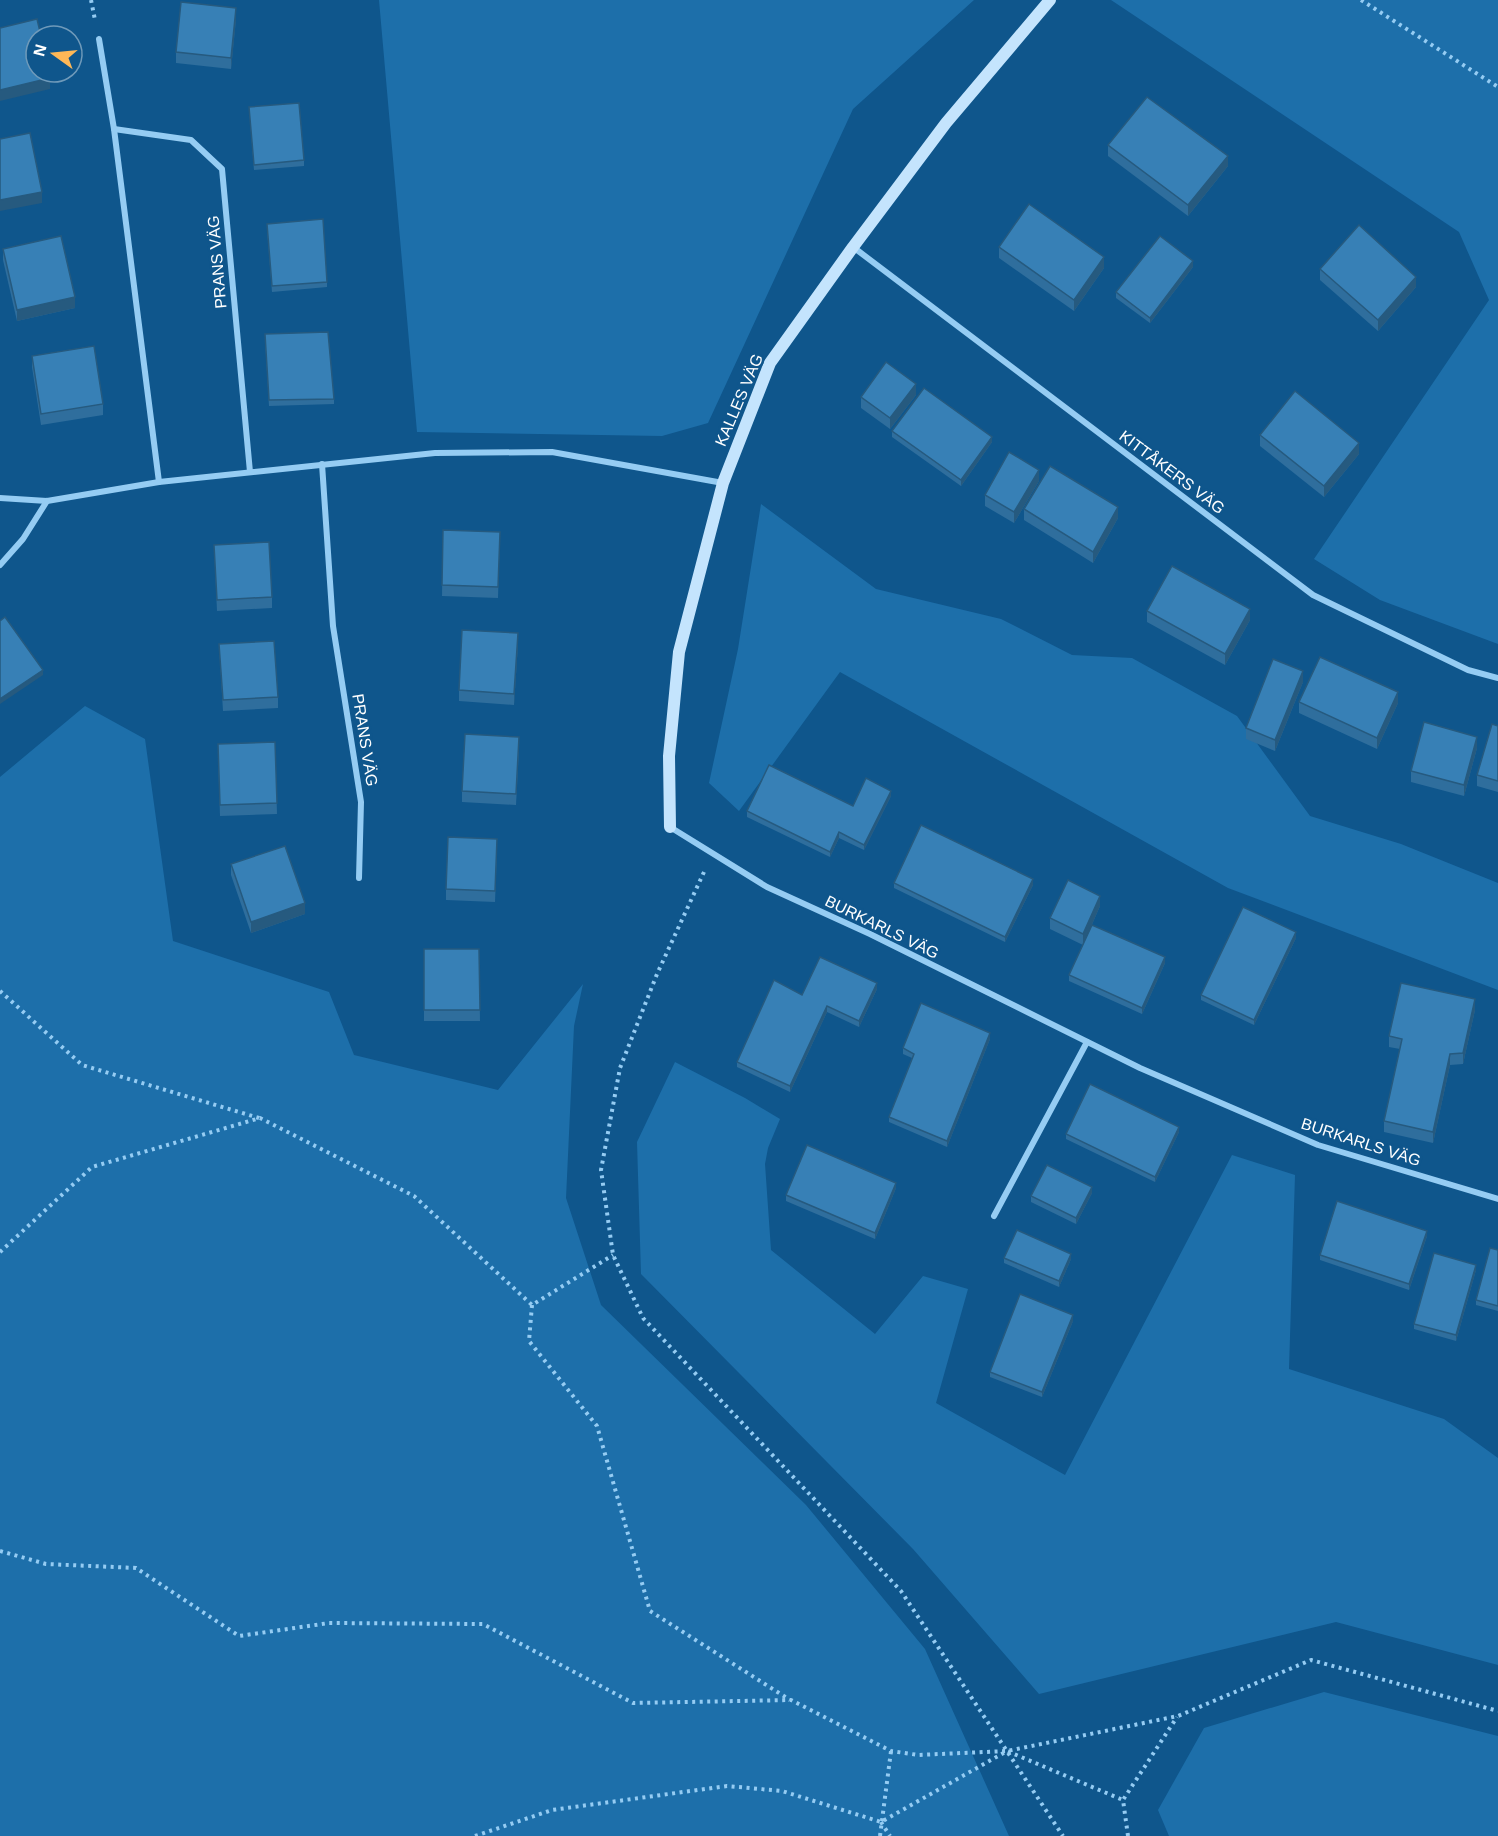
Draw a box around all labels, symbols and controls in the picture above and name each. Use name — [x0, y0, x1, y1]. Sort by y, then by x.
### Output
north arrow — [24, 24, 84, 84]
text: N — [30, 42, 50, 58]
street label: PRANS VÄG — [204, 215, 230, 309]
street label: KALLES VÄG — [712, 351, 766, 449]
street label: KITTÅKERS VÄG — [1116, 426, 1228, 517]
street label: PRANS VÄG — [349, 693, 381, 787]
street label: BURKARLS VÄG — [822, 892, 942, 962]
street label: BURKARLS VÄG — [1299, 1115, 1423, 1169]

